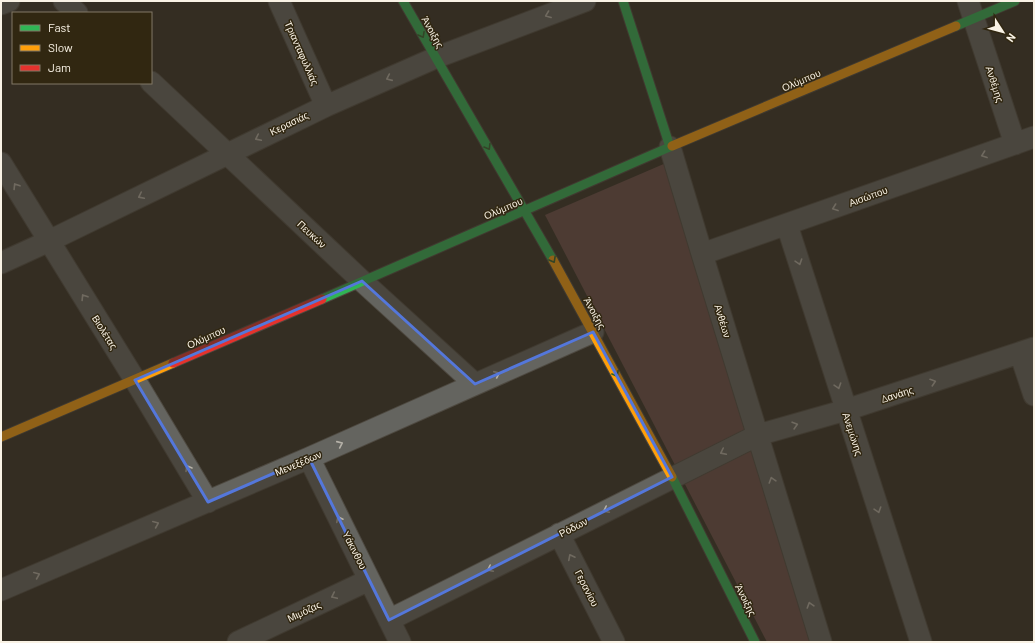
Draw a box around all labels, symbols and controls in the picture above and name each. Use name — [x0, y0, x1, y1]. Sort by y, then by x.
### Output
one-way arrow — [545, 10, 552, 18]
legend — [12, 12, 152, 84]
north arrow — [983, 12, 1023, 52]
street label: Άνοιξης — [419, 14, 447, 50]
street label: Τριανταφυλλιάς — [282, 19, 322, 87]
text: Fast — [48, 20, 71, 34]
one-way arrow — [418, 31, 425, 38]
text: N — [1004, 31, 1019, 45]
text: Slow — [48, 40, 73, 54]
text: Jam — [48, 60, 71, 74]
street label: Ανθέμης — [984, 64, 1007, 104]
street label: Ολύμπου — [780, 66, 822, 94]
one-way arrow — [385, 73, 393, 81]
street label: Κερασιάς — [268, 108, 310, 138]
one-way arrow — [255, 133, 262, 141]
one-way arrow — [483, 143, 490, 150]
one-way arrow — [981, 150, 988, 158]
street label: Αισώπου — [847, 183, 889, 209]
one-way arrow — [13, 184, 20, 191]
one-way arrow — [138, 191, 145, 198]
street label: Ολύμπου — [482, 194, 524, 222]
one-way arrow — [832, 203, 839, 211]
street label: Πευκών — [295, 218, 329, 250]
one-way arrow — [548, 256, 555, 263]
one-way arrow — [794, 258, 803, 265]
one-way arrow — [81, 294, 89, 301]
street label: Άνοιξης — [581, 295, 609, 331]
street label: Ανθέων — [712, 303, 734, 339]
street label: Βιολέτας — [90, 313, 120, 351]
street label: Ολύμπου — [185, 323, 227, 351]
one-way arrow — [611, 369, 619, 377]
one-way arrow — [493, 371, 500, 379]
one-way arrow — [929, 378, 936, 386]
one-way arrow — [833, 382, 842, 389]
street label: Δανάης — [879, 383, 915, 405]
street label: Ανεμώνης — [840, 411, 866, 457]
one-way arrow — [792, 421, 799, 430]
one-way arrow — [336, 441, 343, 449]
street label: Μενεξέδων — [273, 448, 324, 479]
one-way arrow — [720, 448, 727, 455]
one-way arrow — [185, 465, 192, 472]
one-way arrow — [768, 477, 777, 484]
one-way arrow — [603, 506, 611, 513]
one-way arrow — [873, 506, 882, 513]
street label: Ρόδων — [557, 515, 589, 539]
one-way arrow — [336, 516, 344, 523]
one-way arrow — [153, 520, 160, 528]
street label: Υάκινθου — [340, 529, 370, 571]
one-way arrow — [568, 554, 576, 562]
one-way arrow — [487, 564, 495, 572]
street label: Γερανίου — [573, 568, 601, 608]
one-way arrow — [32, 572, 40, 580]
street label: Άνοιξης — [732, 582, 759, 619]
one-way arrow — [331, 591, 338, 599]
street label: Μιμόζας — [285, 598, 323, 625]
one-way arrow — [806, 601, 815, 608]

